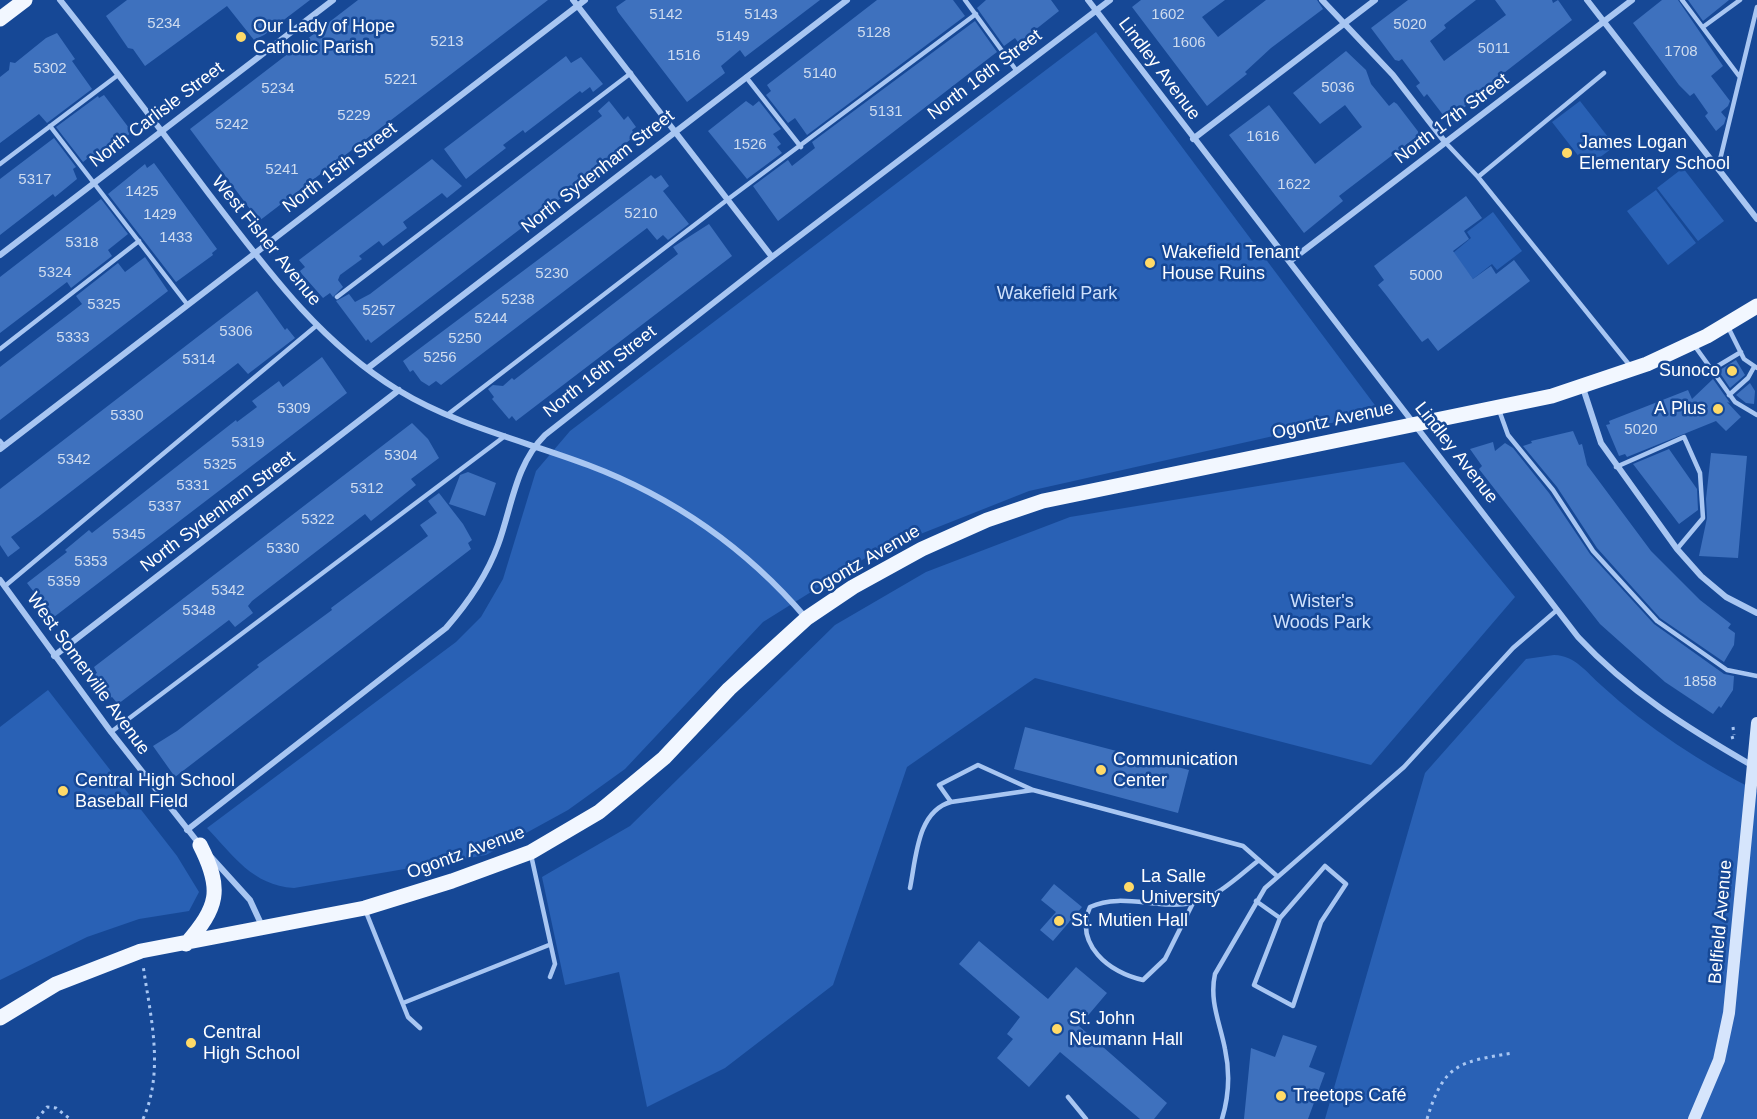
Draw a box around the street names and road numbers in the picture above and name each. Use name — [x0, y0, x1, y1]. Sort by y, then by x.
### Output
street label: Lindley Avenue — [1113, 13, 1205, 125]
street label: North 16th Street — [924, 25, 1046, 125]
street label: North Carlisle Street — [86, 58, 228, 172]
street label: North 17th Street — [1391, 69, 1513, 169]
street label: North Sydenham Street — [517, 106, 679, 238]
street label: North 15th Street — [279, 118, 401, 218]
street label: West Fisher Avenue — [207, 171, 325, 311]
street label: North 16th Street — [539, 321, 661, 423]
street label: Ogontz Avenue — [1270, 398, 1396, 444]
street label: Lindley Avenue — [1410, 398, 1502, 508]
street label: North Sydenham Street — [136, 447, 300, 577]
street label: Ogontz Avenue — [806, 521, 924, 601]
street label: West Somerville Avenue — [22, 589, 154, 759]
street label: Ogontz Avenue — [404, 822, 528, 884]
street label: Belfield Avenue — [1705, 859, 1737, 985]

